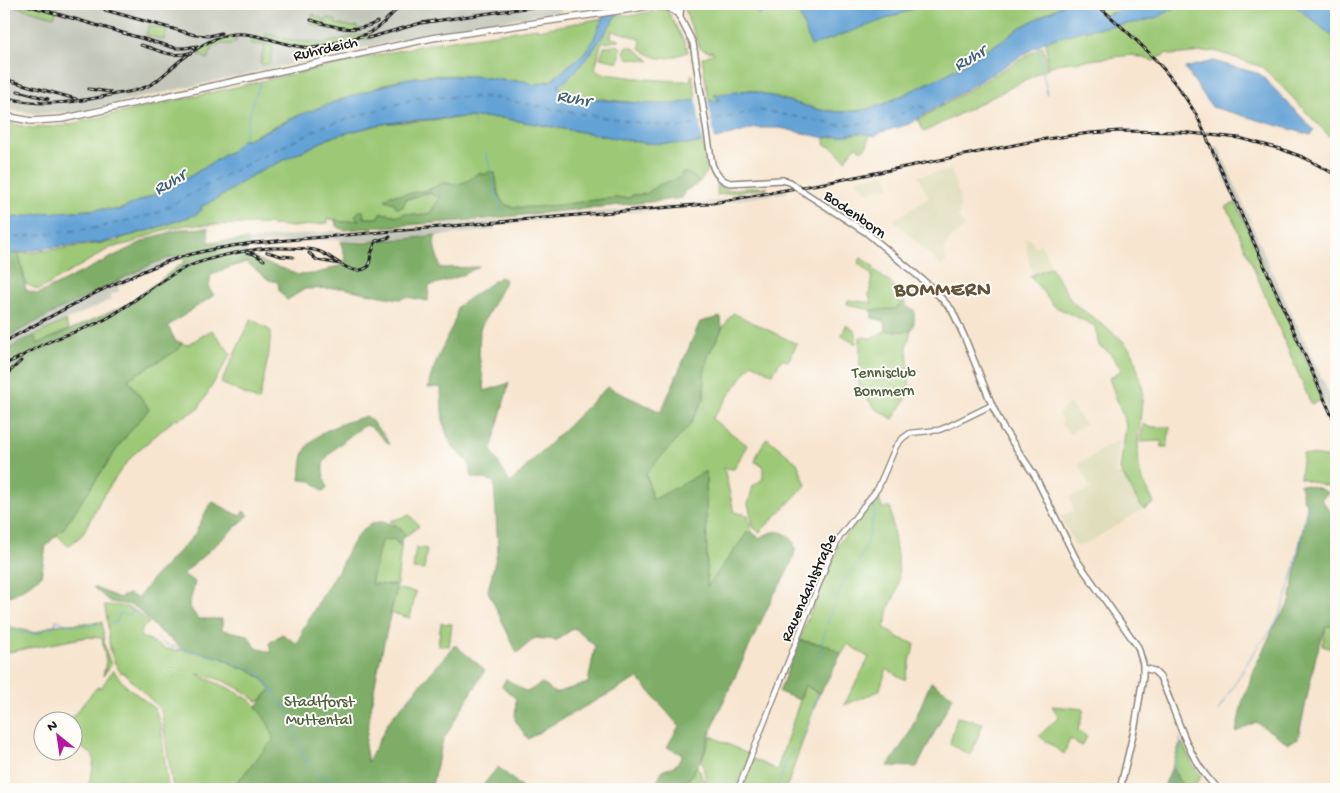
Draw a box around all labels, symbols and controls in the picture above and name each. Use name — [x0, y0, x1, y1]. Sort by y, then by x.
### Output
street label: Ruhrdeich — [292, 34, 360, 67]
water label: Ruhr — [950, 40, 993, 77]
water label: Ruhr — [555, 86, 596, 113]
water label: Ruhr — [150, 164, 193, 201]
street label: Bodenborn — [818, 187, 889, 244]
district label: BOMMERN — [893, 279, 992, 304]
park label: Tennisclub Bommern — [851, 365, 917, 402]
street label: Rauendahlstraße — [778, 531, 843, 645]
park label: Stadtforst Muttental — [284, 694, 355, 731]
north arrow — [32, 710, 82, 760]
text: N — [45, 717, 61, 737]

